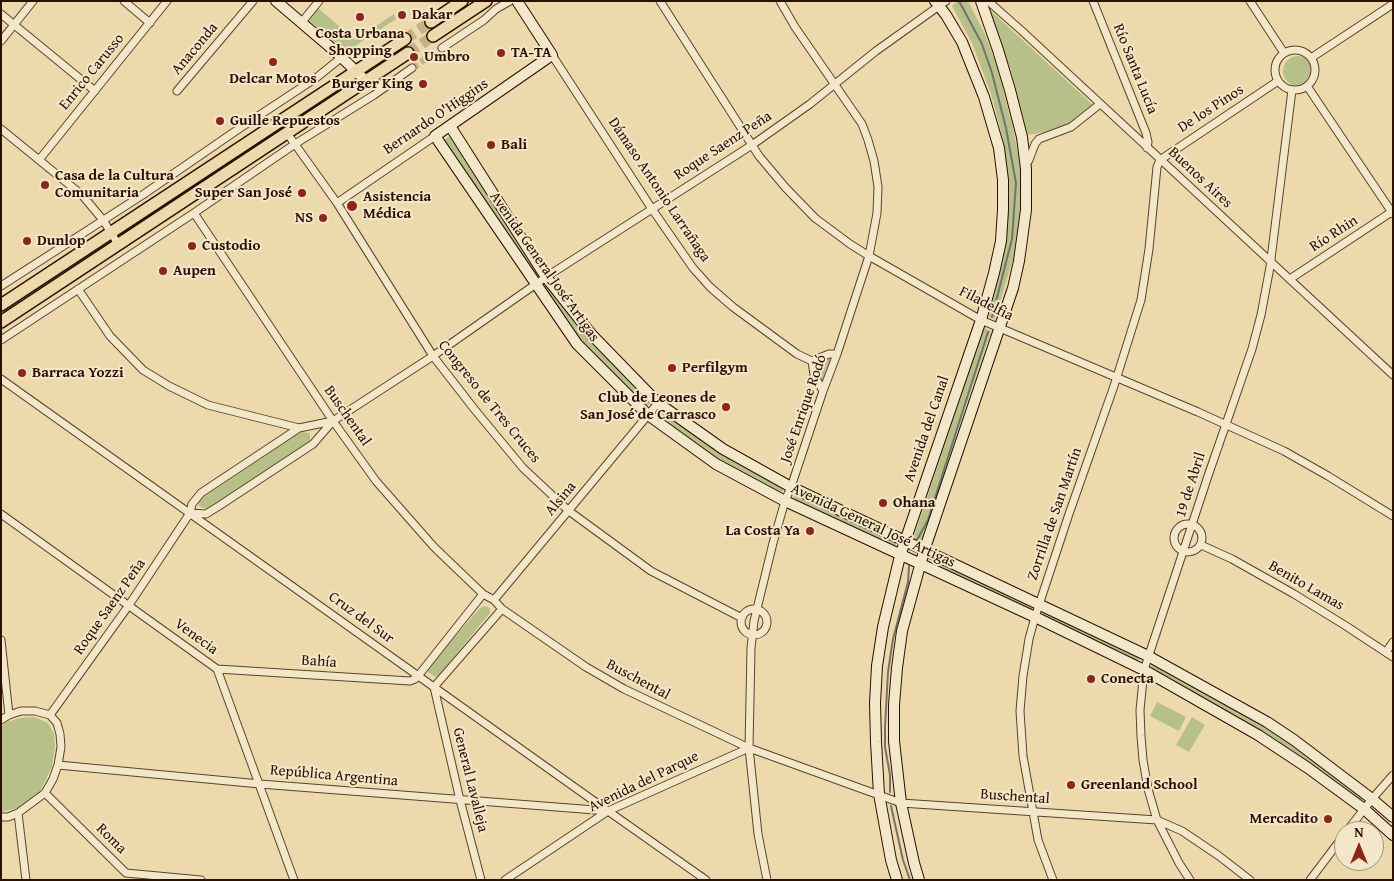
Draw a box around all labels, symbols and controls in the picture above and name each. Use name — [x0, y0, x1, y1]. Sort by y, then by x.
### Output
place label: Dakar — [412, 6, 453, 24]
marker: Dakar — [396, 9, 408, 21]
marker: Costa Urbana Shopping — [354, 11, 366, 23]
street label: Anaconda — [168, 19, 222, 79]
street label: Río Santa Lucía — [1109, 21, 1161, 117]
place label: Costa Urbana Shopping — [315, 25, 405, 60]
street label: Enrico Carusso — [56, 30, 128, 114]
place label: TA-TA — [511, 44, 552, 62]
marker: TA-TA — [495, 47, 507, 59]
place label: Umbro — [424, 48, 470, 66]
marker: Umbro — [408, 51, 420, 63]
marker: Delcar Motos — [267, 56, 279, 68]
place label: Delcar Motos — [229, 70, 317, 88]
place label: Burger King — [332, 75, 413, 93]
street label: Bernardo O'Higgins — [380, 75, 492, 159]
marker: Burger King — [417, 78, 429, 90]
street label: De los Pinos — [1175, 81, 1247, 137]
street label: Roque Saenz Peña — [671, 108, 775, 184]
place label: Guille Repuestos — [230, 112, 340, 130]
street label: Dámaso Antonio Larrañaga — [604, 114, 714, 266]
marker: Guille Repuestos — [214, 115, 226, 127]
place label: Bali — [501, 136, 527, 154]
marker: Bali — [485, 139, 497, 151]
street label: Buenos Aires — [1164, 144, 1236, 212]
place label: Casa de la Cultura Comunitaria — [55, 167, 174, 202]
marker: Casa de la Cultura Comunitaria — [39, 179, 51, 191]
place label: Super San José — [195, 184, 292, 202]
marker: Super San José — [296, 187, 308, 199]
place label: Asistencia Médica — [363, 188, 431, 223]
street label: Avenida General José Artigas — [485, 188, 603, 346]
marker: Asistencia Médica — [345, 199, 359, 213]
place label: NS — [295, 209, 313, 227]
marker: NS — [317, 212, 329, 224]
street label: Río Rhin — [1307, 212, 1361, 256]
place label: Dunlop — [37, 232, 85, 250]
marker: Dunlop — [21, 235, 33, 247]
place label: Custodio — [202, 237, 260, 255]
marker: Custodio — [186, 240, 198, 252]
place label: Aupen — [173, 262, 216, 280]
marker: Aupen — [157, 265, 169, 277]
street label: Filadelfia — [956, 283, 1016, 325]
street label: Congreso de Tres Cruces — [434, 337, 544, 467]
street label: José Enrique Rodó — [777, 352, 831, 466]
place label: Perfilgym — [682, 359, 748, 377]
marker: Perfilgym — [666, 362, 678, 374]
place label: Barraca Yozzi — [32, 364, 124, 382]
marker: Barraca Yozzi — [16, 367, 28, 379]
street label: Avenida del Canal — [900, 374, 954, 484]
street label: Buschental — [320, 382, 374, 450]
place label: Club de Leones de San José de Carrasco — [580, 389, 716, 424]
marker: Club de Leones de San José de Carrasco — [720, 401, 732, 413]
street label: Zorrilla de San Martín — [1024, 445, 1086, 583]
street label: 19 de Abril — [1172, 450, 1210, 520]
street label: Alsina — [542, 478, 580, 520]
street label: Avenida General José Artigas — [788, 480, 958, 572]
place label: Ohana — [893, 494, 936, 512]
marker: Ohana — [877, 497, 889, 509]
place label: La Costa Ya — [726, 522, 800, 540]
marker: La Costa Ya — [804, 525, 816, 537]
street label: Roque Saenz Peña — [70, 556, 150, 658]
street label: Benito Lamas — [1265, 557, 1347, 615]
street label: Cruz del Sur — [325, 588, 397, 648]
street label: Venecia — [171, 615, 221, 659]
street label: Bahía — [301, 652, 337, 672]
street label: Buschental — [603, 656, 673, 704]
place label: Conecta — [1101, 670, 1154, 688]
marker: Conecta — [1085, 673, 1097, 685]
street label: General Lavalleja — [448, 726, 492, 834]
street label: Avenida del Parque — [586, 748, 702, 816]
street label: República Argentina — [269, 761, 399, 791]
place label: Greenland School — [1081, 776, 1198, 794]
marker: Greenland School — [1065, 779, 1077, 791]
street label: Buschental — [980, 786, 1050, 808]
place label: Mercadito — [1250, 810, 1318, 828]
marker: Mercadito — [1322, 813, 1334, 825]
street label: Roma — [92, 820, 130, 858]
north arrow — [1334, 821, 1384, 871]
text: N — [1354, 822, 1364, 842]

